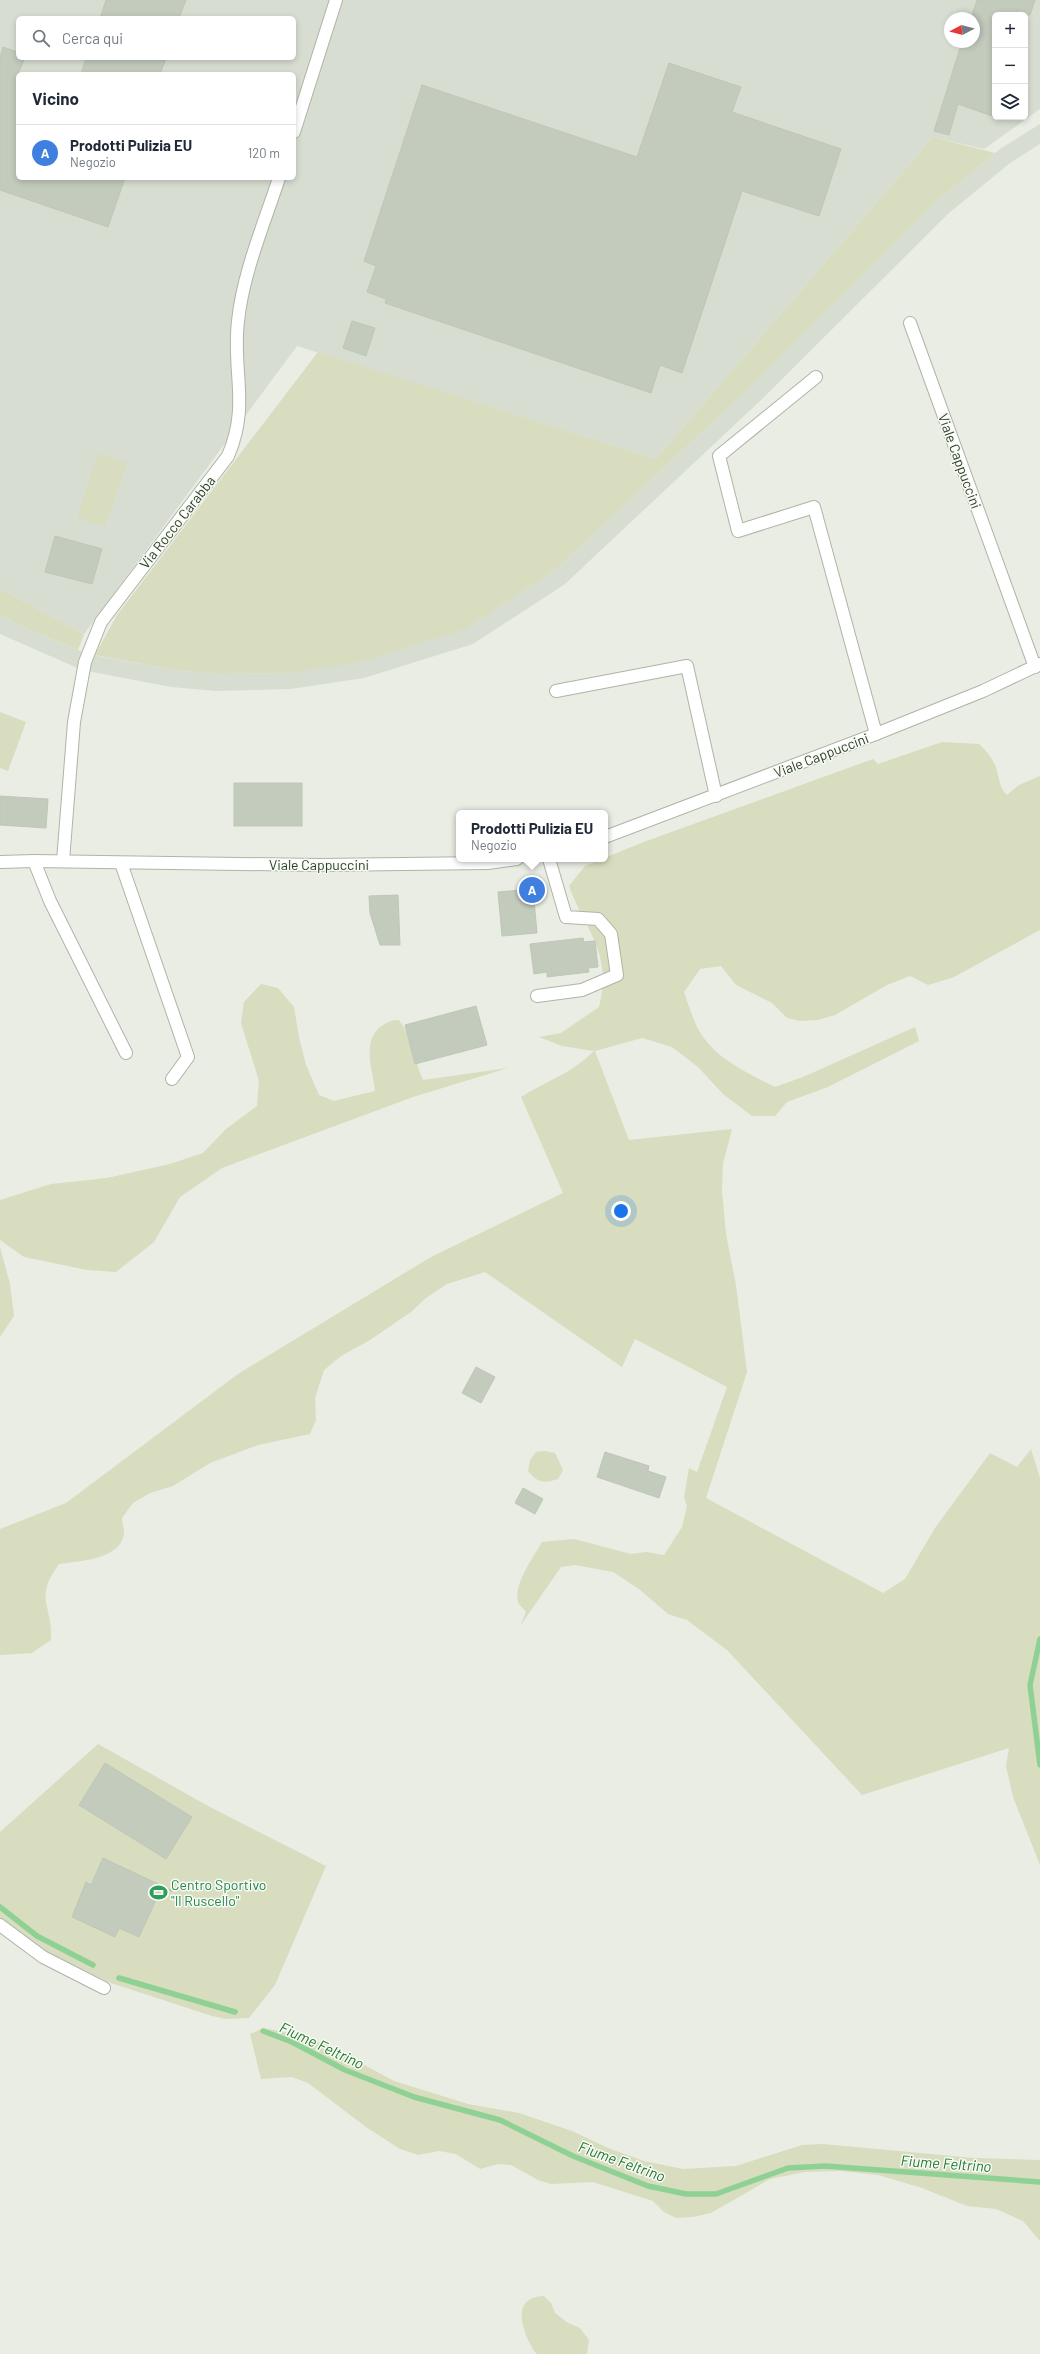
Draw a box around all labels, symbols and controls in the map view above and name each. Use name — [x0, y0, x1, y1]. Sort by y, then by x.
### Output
north arrow — [944, 12, 980, 48]
map controls — [992, 12, 1028, 120]
button: + — [992, 12, 1028, 48]
search box — [16, 16, 296, 60]
icon: search — [30, 27, 52, 49]
text: Cerca qui — [62, 29, 123, 47]
button: − — [992, 48, 1028, 84]
button: layers — [992, 84, 1028, 120]
text: Vicino — [32, 88, 79, 108]
text: Prodotti Pulizia EU — [70, 136, 192, 154]
text: A — [41, 145, 49, 161]
text: 120 m — [248, 145, 280, 161]
text: Negozio — [70, 154, 116, 170]
street label: Viale Cappuccini — [935, 411, 985, 511]
street label: Via Rocco Carabba — [136, 472, 218, 572]
street label: Viale Cappuccini — [771, 729, 871, 781]
popup — [456, 810, 608, 862]
text: Prodotti Pulizia EU — [471, 819, 593, 837]
text: Negozio — [471, 837, 517, 853]
street label: Viale Cappuccini — [269, 856, 369, 873]
pin: A — [519, 875, 545, 905]
your location — [611, 1201, 631, 1221]
place label: Centro Sportivo "Il Ruscello" — [171, 1876, 266, 1909]
sports icon: Centro Sportivo "Il Ruscello" — [148, 1882, 168, 1902]
water label: Fiume Feltrino — [277, 2018, 367, 2072]
water label: Fiume Feltrino — [576, 2137, 668, 2185]
water label: Fiume Feltrino — [900, 2151, 992, 2175]

